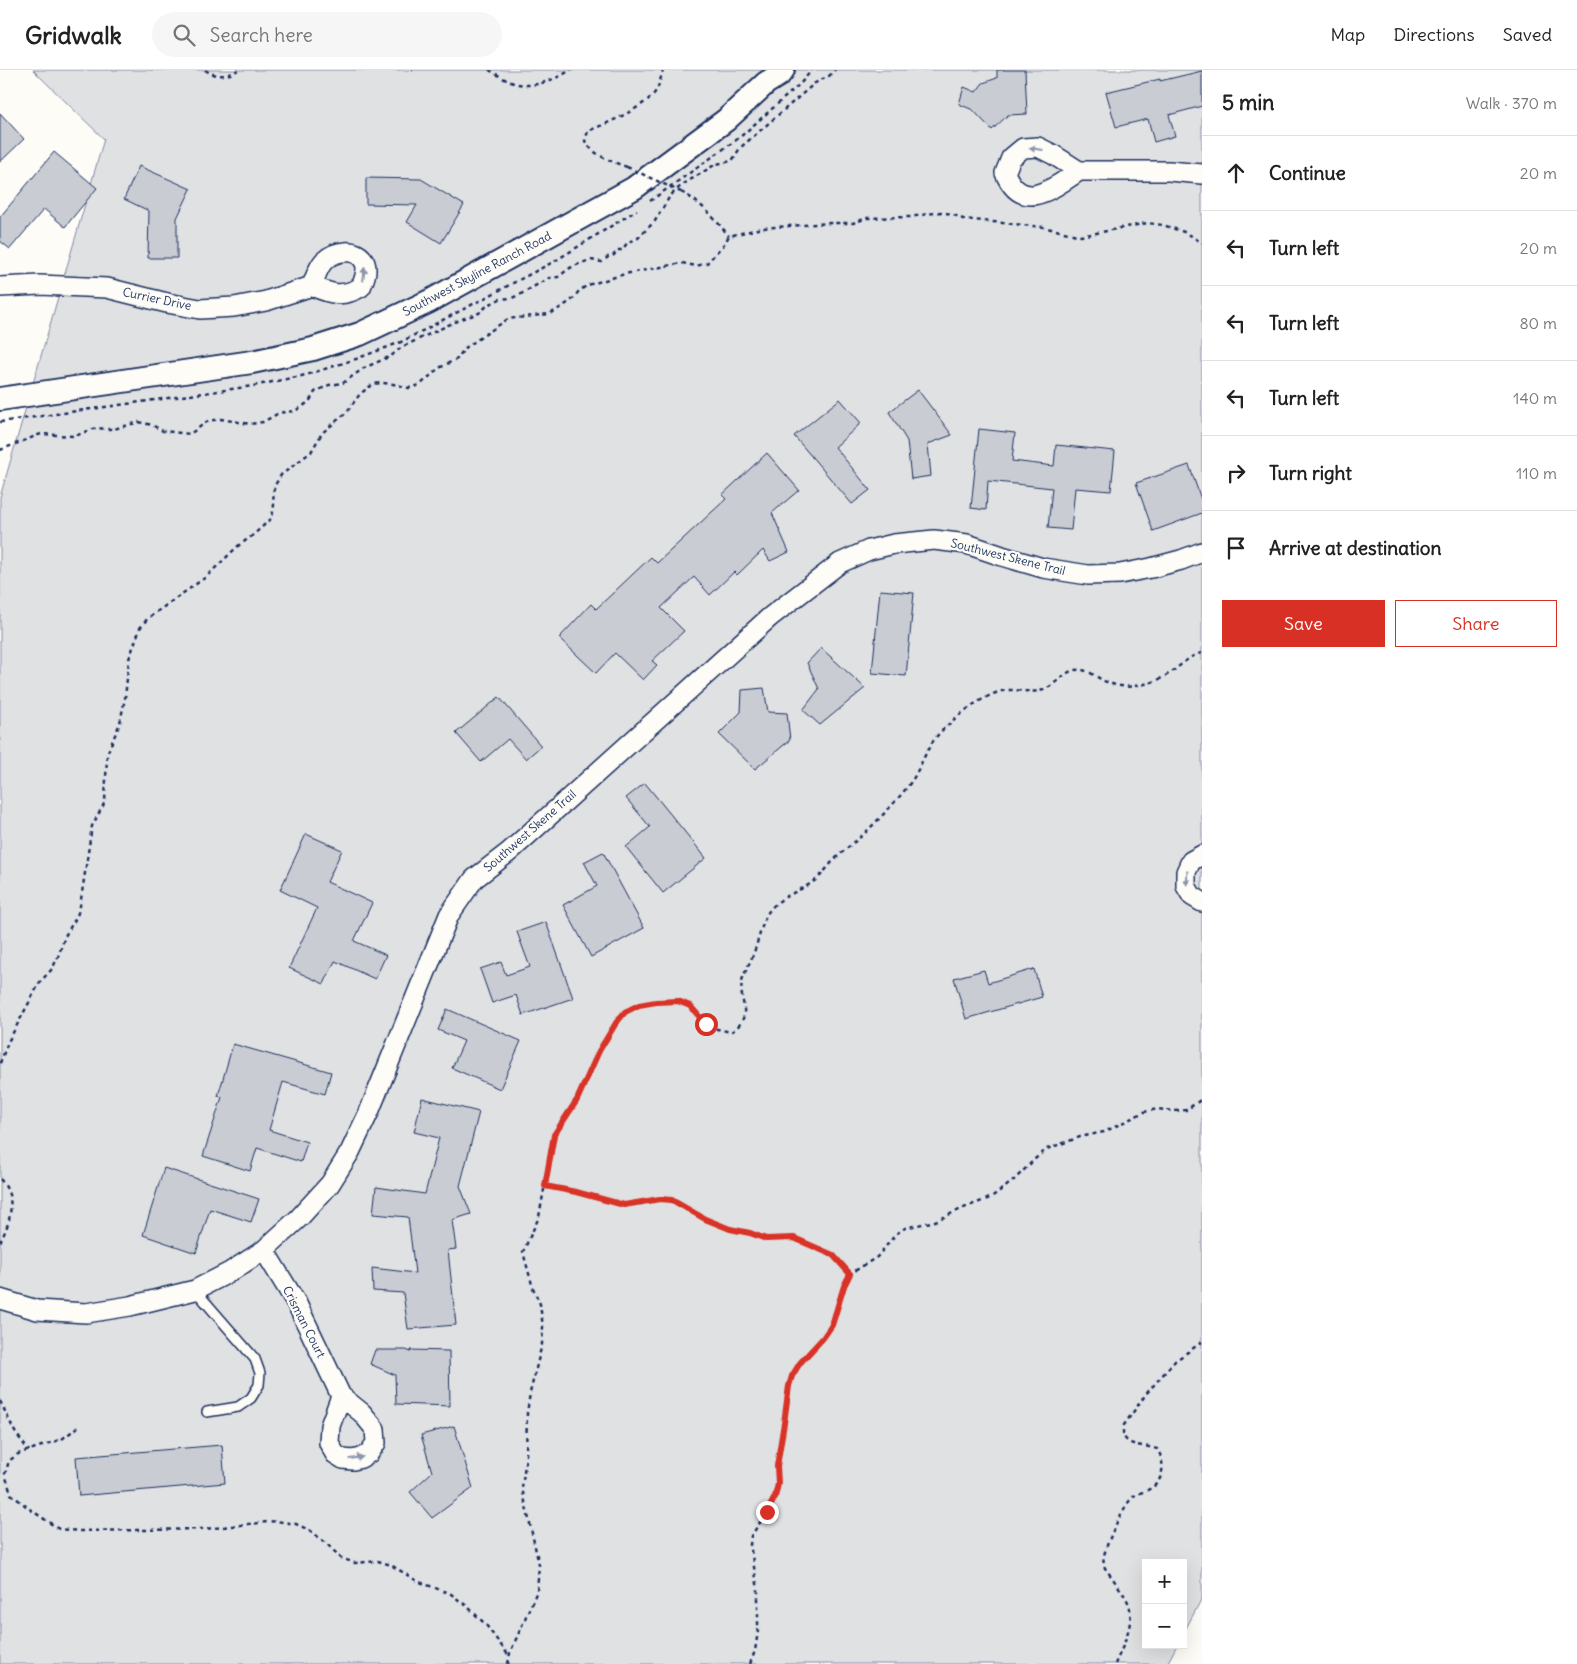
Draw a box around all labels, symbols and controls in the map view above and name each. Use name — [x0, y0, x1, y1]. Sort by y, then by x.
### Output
search box — [152, 12, 502, 57]
text: Gridwalk — [25, 20, 122, 50]
icon: search — [170, 21, 198, 49]
text: Search here — [210, 23, 313, 47]
text: Map — [1330, 23, 1365, 46]
text: Directions — [1393, 23, 1475, 46]
text: Saved — [1503, 23, 1552, 46]
text: 5 min — [1222, 89, 1274, 116]
text: Walk · 370 m — [1466, 93, 1557, 113]
one-way arrow — [1027, 145, 1043, 153]
icon: ahead — [1222, 159, 1250, 187]
text: Continue — [1269, 161, 1346, 185]
text: 20 m — [1520, 163, 1557, 183]
street label: Southwest Skyline Ranch Road — [400, 228, 554, 319]
icon: left — [1222, 234, 1250, 262]
text: Turn left — [1269, 236, 1339, 260]
text: 20 m — [1520, 238, 1557, 258]
one-way arrow — [360, 265, 368, 281]
street label: Currier Drive — [121, 284, 193, 313]
icon: left — [1222, 309, 1250, 337]
text: Turn left — [1269, 311, 1339, 335]
text: 80 m — [1519, 313, 1557, 333]
icon: left — [1222, 384, 1250, 412]
text: Turn left — [1269, 386, 1339, 410]
text: 140 m — [1513, 388, 1557, 408]
icon: right — [1222, 459, 1250, 487]
text: Turn right — [1269, 461, 1352, 485]
text: 110 m — [1516, 463, 1557, 483]
icon: arrive — [1222, 534, 1250, 562]
street label: Southwest Skene Trail — [949, 535, 1067, 578]
text: Arrive at destination — [1269, 536, 1442, 560]
button: Save — [1222, 600, 1385, 647]
button: Share — [1395, 600, 1557, 647]
street label: Southwest Skene Trail — [480, 786, 579, 875]
one-way arrow — [1182, 871, 1190, 887]
route start — [695, 1013, 718, 1036]
street label: Crisman Court — [280, 1283, 329, 1360]
one-way arrow — [348, 1453, 364, 1461]
route end — [756, 1501, 779, 1524]
map controls — [1142, 1559, 1187, 1649]
button: + — [1142, 1559, 1187, 1604]
button: − — [1142, 1604, 1187, 1649]

